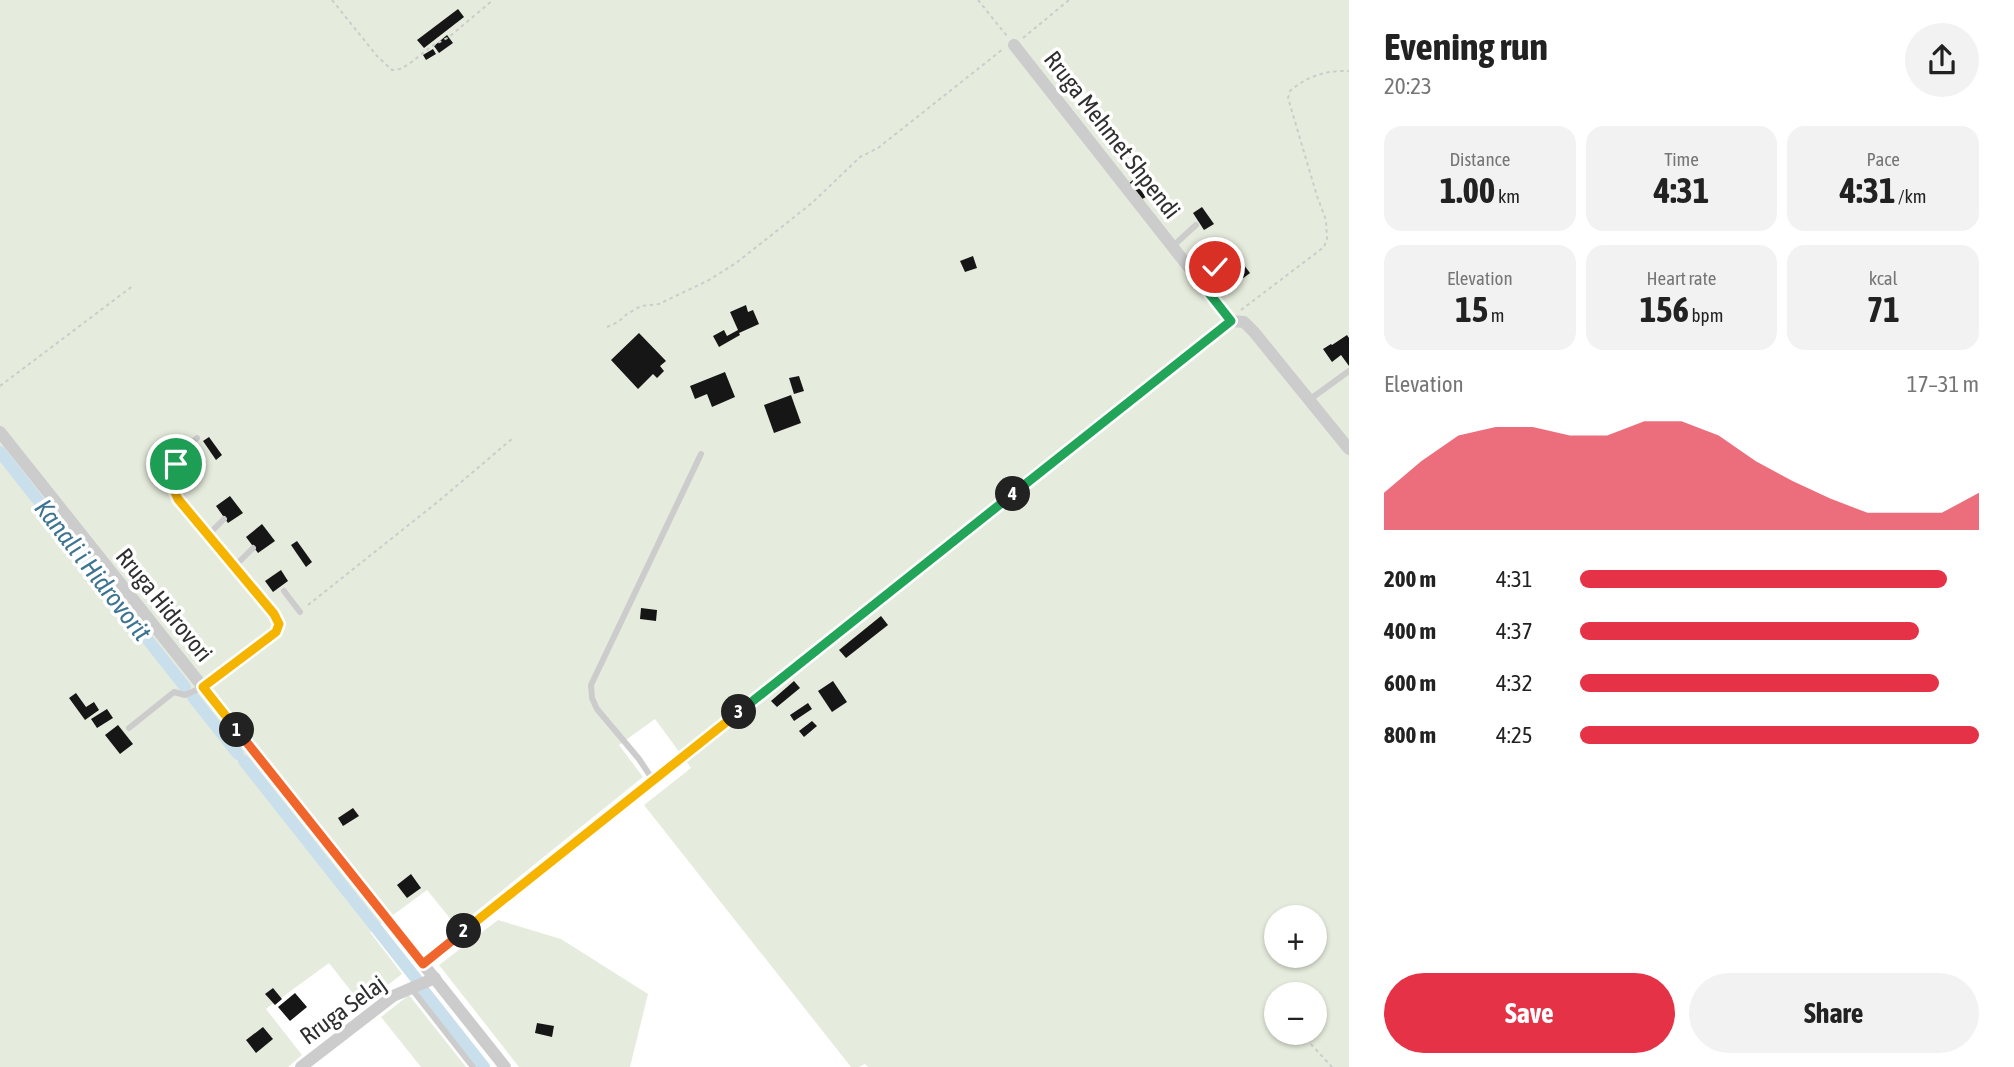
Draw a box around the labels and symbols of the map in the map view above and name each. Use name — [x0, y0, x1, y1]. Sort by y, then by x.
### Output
street label: Rruga Mehmet Shpendi — [1039, 46, 1186, 224]
pin — [1185, 237, 1245, 297]
pin — [146, 434, 206, 494]
pin: 4 — [996, 476, 1030, 512]
water label: Kanali i Hidrovorit — [29, 493, 158, 647]
street label: Rruga Hidrovori — [111, 543, 218, 667]
pin: 3 — [722, 694, 756, 730]
pin: 1 — [219, 712, 254, 748]
pin: 2 — [447, 914, 482, 948]
street label: Rruga Selaj — [295, 970, 391, 1050]

